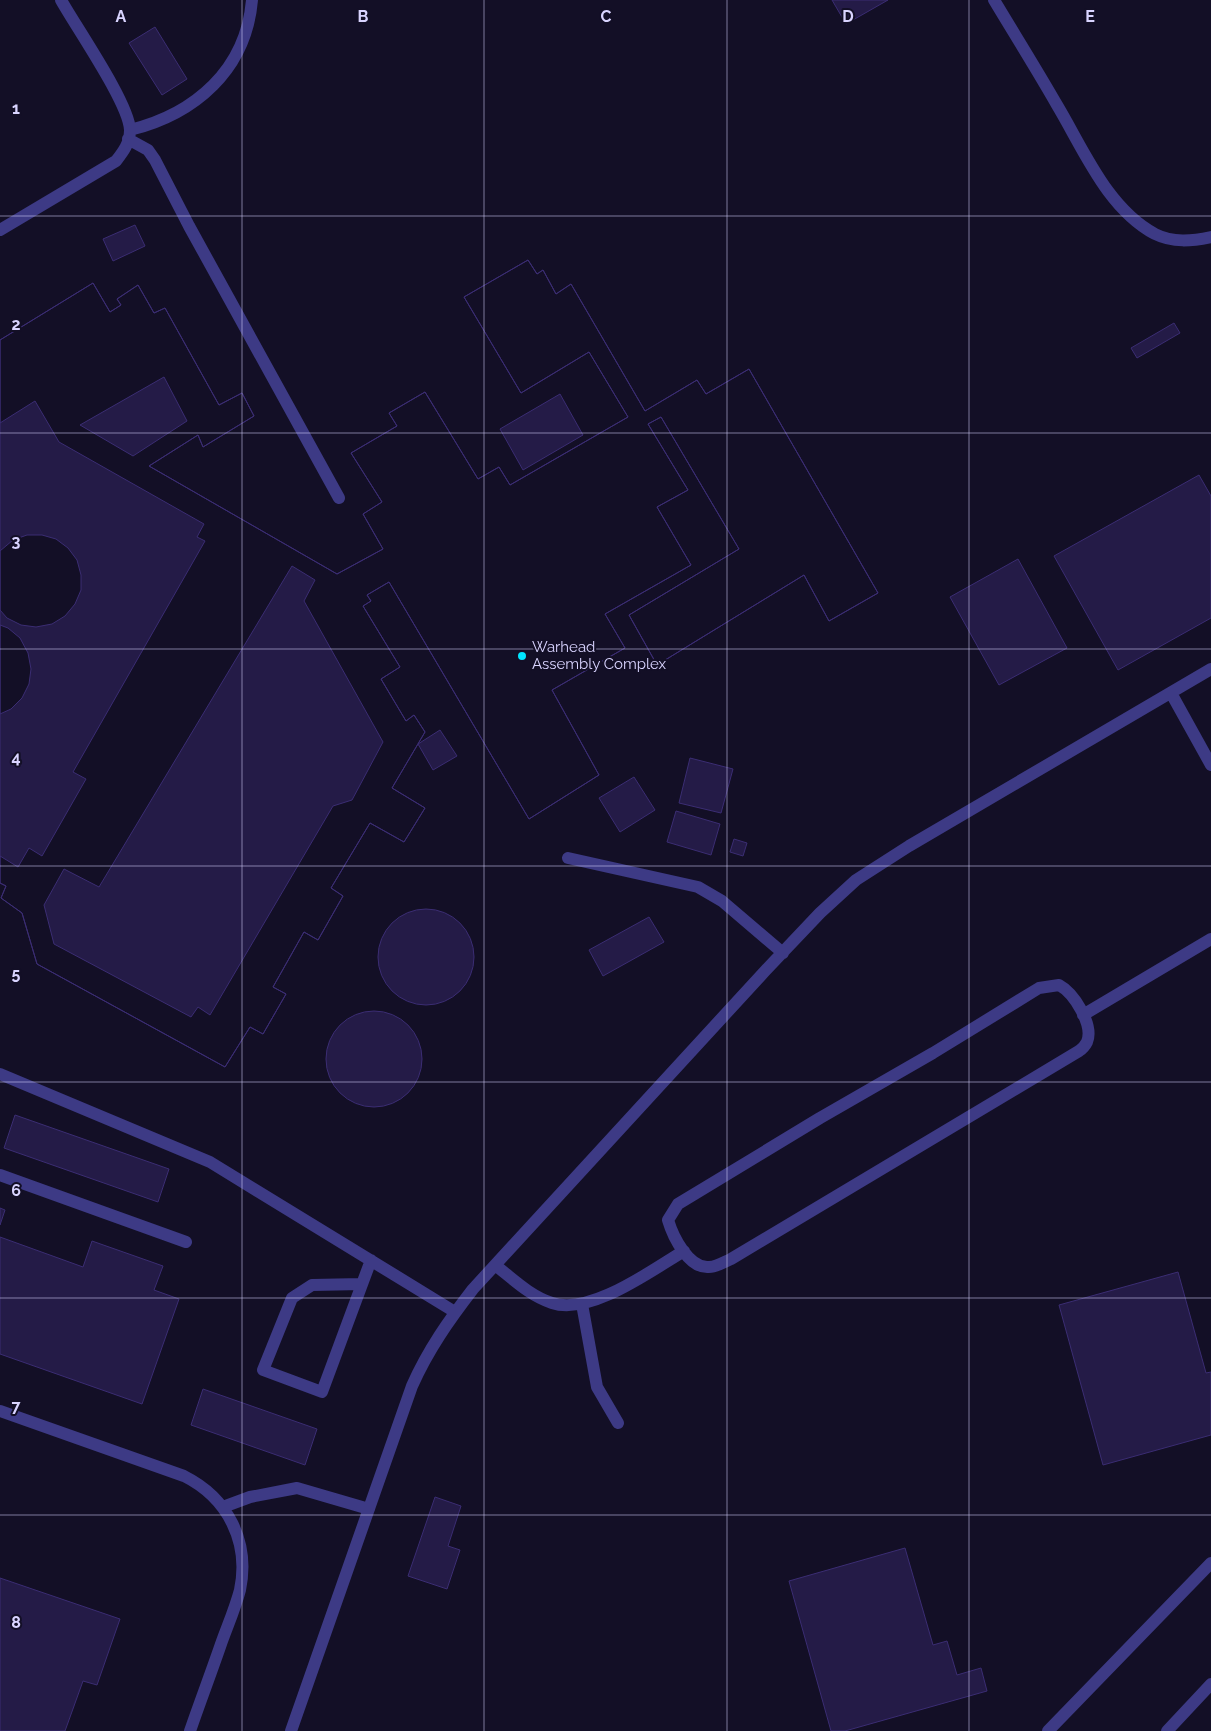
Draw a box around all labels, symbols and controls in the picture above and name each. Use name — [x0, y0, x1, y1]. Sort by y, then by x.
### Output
text: A — [116, 7, 127, 26]
text: B — [358, 7, 369, 26]
text: C — [601, 7, 612, 26]
text: D — [842, 7, 854, 26]
text: E — [1085, 7, 1095, 26]
text: 1 — [12, 99, 20, 118]
text: 2 — [11, 315, 21, 334]
text: 3 — [12, 532, 21, 551]
place label: Warhead Assembly Complex — [532, 638, 667, 673]
marker: Warhead Assembly Complex — [516, 650, 528, 662]
text: 4 — [11, 748, 21, 767]
text: 5 — [12, 964, 21, 983]
text: 6 — [11, 1181, 21, 1200]
text: 7 — [12, 1397, 21, 1416]
text: 8 — [11, 1613, 21, 1632]

